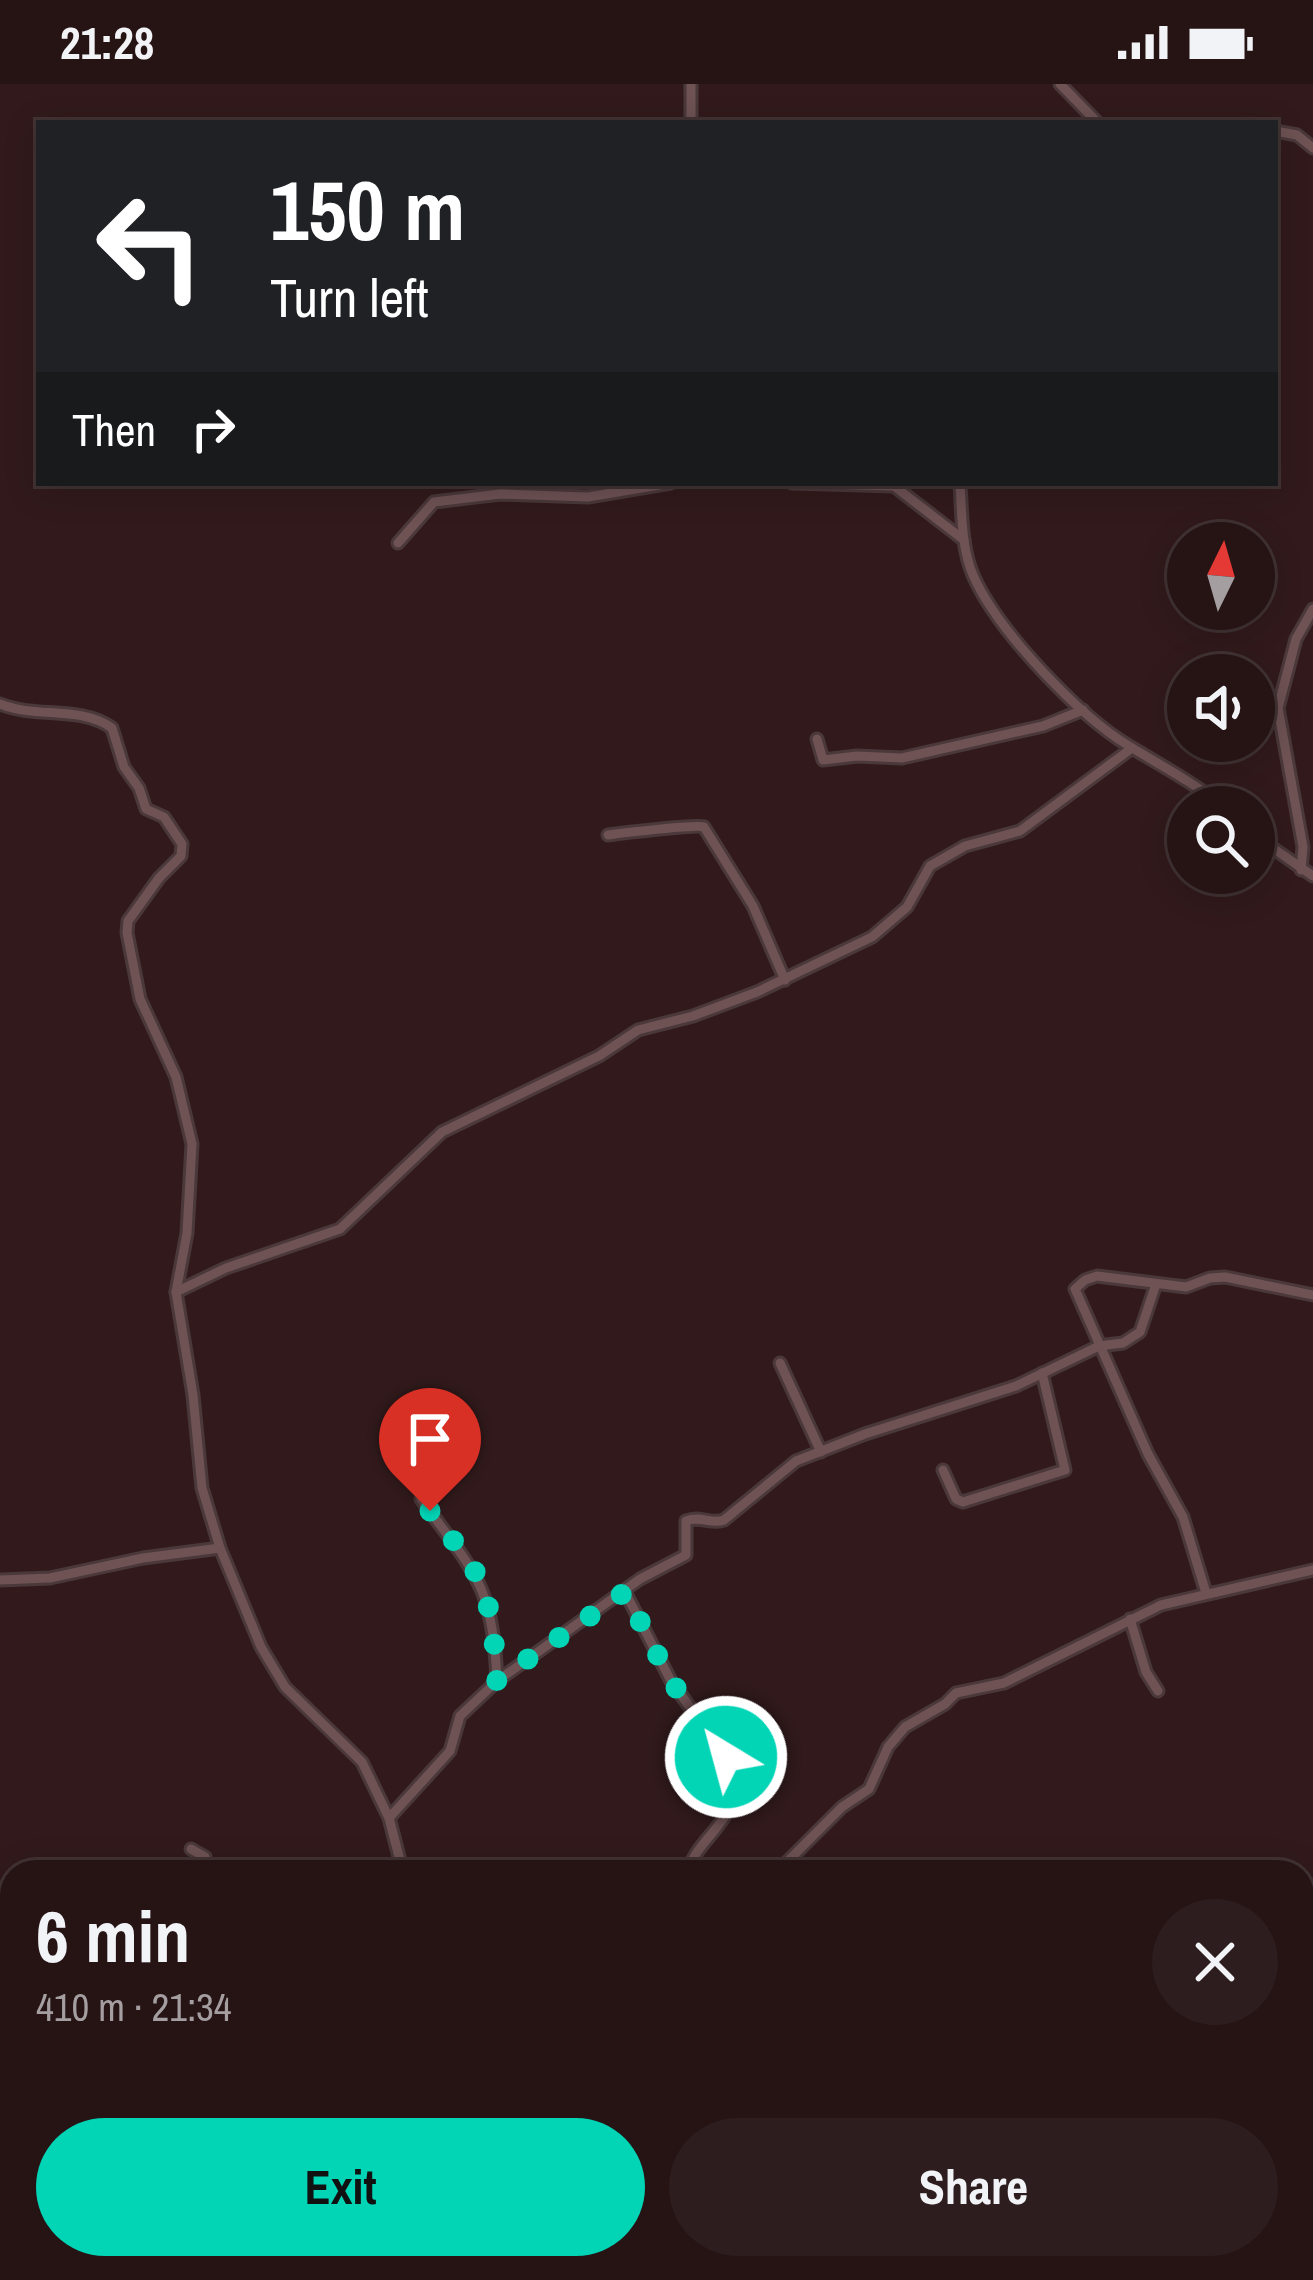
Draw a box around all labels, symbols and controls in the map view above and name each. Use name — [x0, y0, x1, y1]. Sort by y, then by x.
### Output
text: 21:28 — [60, 12, 154, 73]
text: 150 m — [270, 153, 465, 266]
icon: left — [72, 168, 228, 324]
text: Turn left — [270, 261, 429, 334]
icon: right — [180, 396, 246, 462]
text: Then — [72, 399, 156, 460]
north arrow — [1167, 522, 1275, 630]
map controls — [1167, 522, 1275, 894]
button: sound — [1167, 654, 1275, 762]
button: search — [1167, 786, 1275, 894]
pin — [379, 1388, 481, 1511]
icon: arrive — [397, 1406, 463, 1472]
position arrow — [663, 1694, 789, 1820]
text: 6 min — [36, 1887, 190, 1984]
button: close — [1152, 1899, 1278, 2025]
text: 410 m · 21:34 — [36, 1981, 232, 2033]
button: Exit — [36, 2118, 645, 2256]
button: Share — [669, 2118, 1278, 2256]

